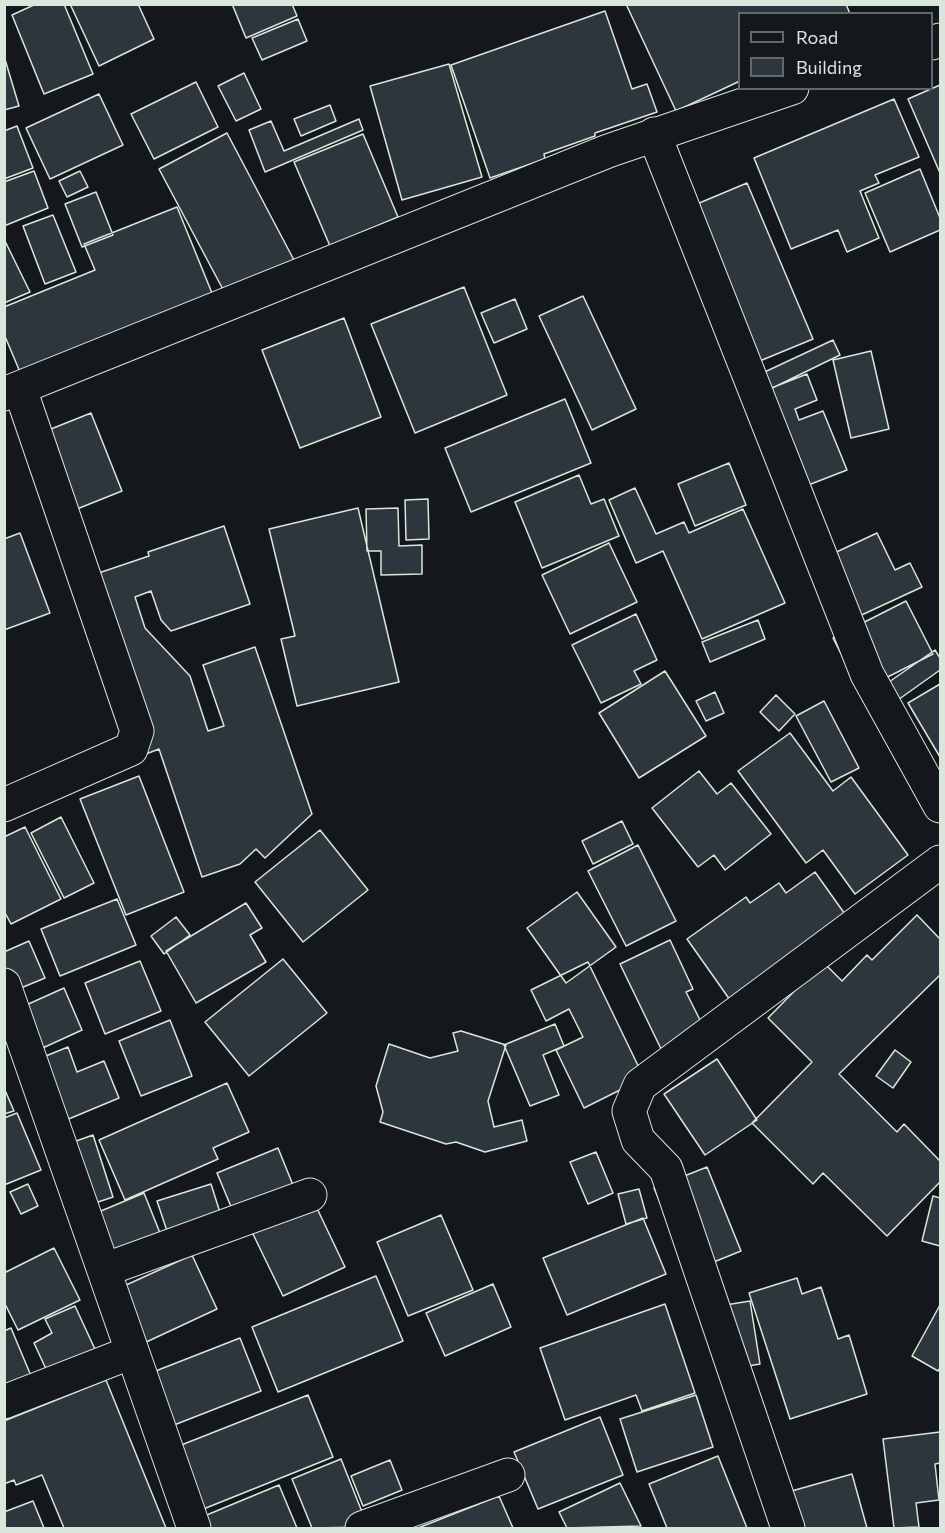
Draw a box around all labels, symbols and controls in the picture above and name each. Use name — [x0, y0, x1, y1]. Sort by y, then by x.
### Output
legend — [738, 12, 933, 90]
text: Road — [796, 26, 838, 48]
text: Building — [796, 56, 862, 78]

